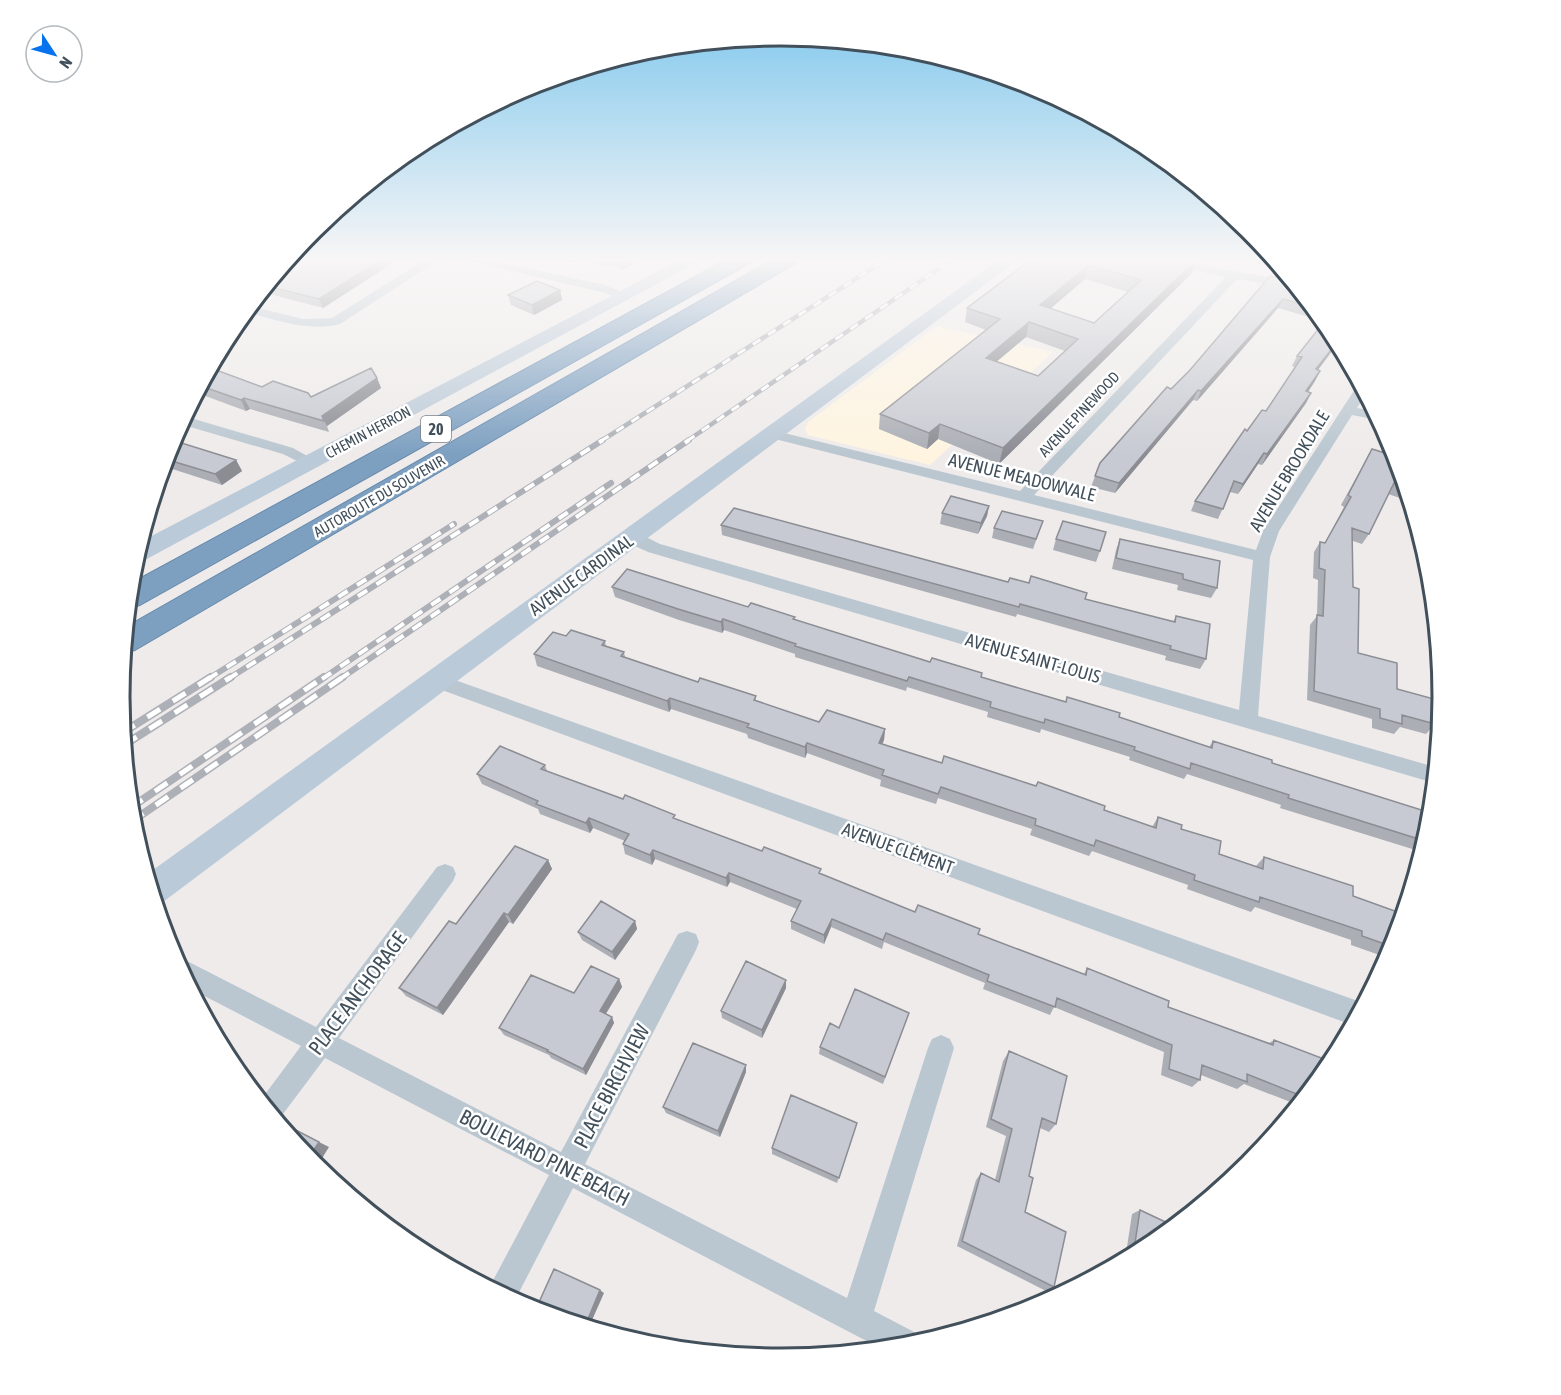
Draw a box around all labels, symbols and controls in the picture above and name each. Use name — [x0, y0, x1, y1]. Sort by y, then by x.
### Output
north arrow — [24, 24, 84, 84]
text: N — [56, 54, 76, 72]
street label: AVENUE PINEWOOD — [1035, 368, 1123, 460]
street label: CHEMIN HERRON — [322, 402, 414, 462]
street label: AVENUE BROOKDALE — [1245, 407, 1333, 535]
road number: 20 — [421, 416, 451, 442]
street label: AVENUE MEADOWVALE — [947, 449, 1098, 505]
street label: AUTOROUTE DU SOUVENIR — [311, 451, 448, 540]
street label: AVENUE CARDINAL — [525, 530, 637, 620]
street label: AVENUE SAINT-LOUIS — [963, 629, 1103, 687]
street label: AVENUE CLÉMENT — [839, 818, 957, 878]
street label: PLACE ANCHORAGE — [303, 927, 411, 1059]
street label: PLACE BIRCHVIEW — [568, 1019, 654, 1152]
street label: BOULEVARD PINE BEACH — [456, 1104, 634, 1210]

